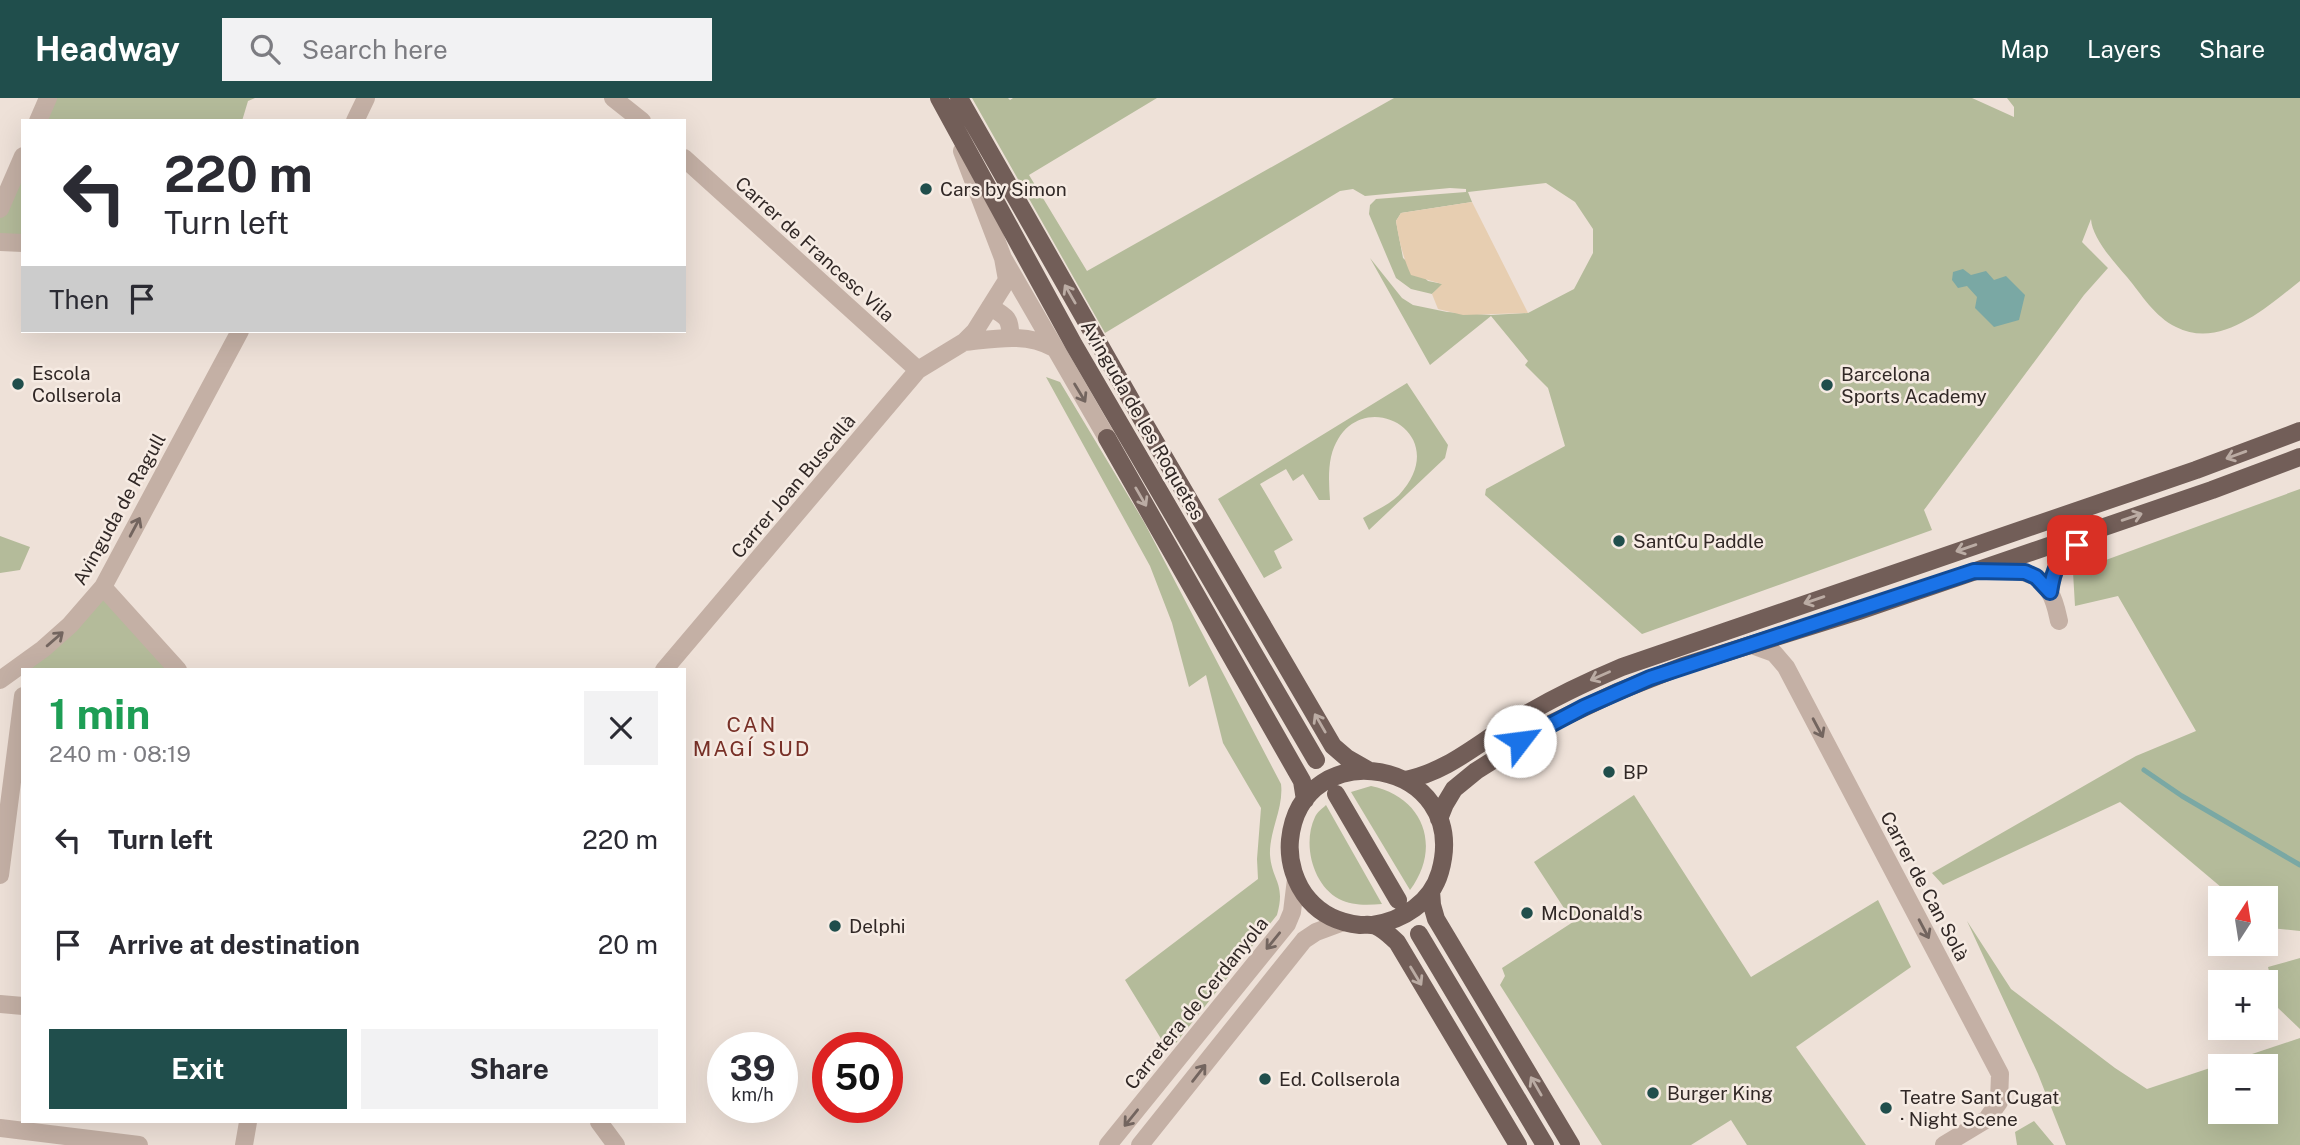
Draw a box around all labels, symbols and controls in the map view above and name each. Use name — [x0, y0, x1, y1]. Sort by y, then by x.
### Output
search box — [222, 18, 712, 81]
text: Headway — [35, 30, 180, 68]
icon: search — [246, 30, 284, 68]
text: Search here — [302, 34, 448, 65]
text: Map — [2000, 35, 2049, 63]
text: Layers — [2087, 35, 2161, 63]
text: Share — [2199, 35, 2265, 63]
text: 220 m — [164, 145, 313, 203]
icon: left — [49, 147, 140, 238]
street label: Carrer de Francesc Vila — [731, 172, 899, 326]
place label: Cars by Simon — [940, 178, 1067, 200]
marker: Cars by Simon — [918, 181, 934, 197]
text: Turn left — [164, 204, 289, 241]
icon: arrive — [123, 280, 161, 318]
text: Then — [49, 284, 109, 315]
one-way arrow — [1063, 284, 1076, 305]
street label: Avinguda de les Roquetes — [1077, 316, 1209, 524]
place label: Escola Collserola — [32, 362, 121, 406]
place label: Barcelona Sports Academy — [1841, 363, 1987, 407]
marker: Escola Collserola — [10, 376, 26, 392]
marker: Barcelona Sports Academy — [1819, 377, 1835, 393]
one-way arrow — [1074, 382, 1088, 402]
street label: Carrer Joan Buscallà — [726, 410, 860, 562]
street label: Avinguda de Ragull — [68, 429, 170, 589]
one-way arrow — [2226, 450, 2248, 462]
one-way arrow — [1134, 487, 1148, 507]
one-way arrow — [2120, 510, 2142, 522]
pin — [2047, 515, 2107, 575]
one-way arrow — [129, 517, 142, 538]
icon: arrive — [2058, 526, 2096, 564]
place label: SantCu Paddle — [1633, 530, 1764, 552]
marker: SantCu Paddle — [1611, 533, 1627, 549]
one-way arrow — [1955, 543, 1977, 555]
one-way arrow — [1804, 595, 1826, 607]
one-way arrow — [45, 631, 63, 647]
one-way arrow — [1590, 670, 1611, 683]
text: 1 min — [49, 689, 150, 738]
button: close — [584, 691, 658, 765]
position arrow — [1483, 704, 1557, 778]
district label: CAN MAGÍ SUD — [693, 712, 811, 761]
one-way arrow — [1313, 714, 1327, 734]
one-way arrow — [1811, 717, 1825, 737]
text: 240 m · 08:19 — [49, 740, 191, 767]
place label: BP — [1623, 761, 1648, 783]
marker: BP — [1601, 764, 1617, 780]
street label: Carrer de Can Solà — [1876, 808, 1974, 964]
icon: left — [49, 821, 87, 859]
text: Turn left — [108, 824, 213, 855]
text: 220 m — [582, 824, 658, 855]
north arrow — [2208, 886, 2278, 956]
map controls — [2208, 886, 2278, 1124]
place label: McDonald's — [1541, 902, 1643, 924]
marker: McDonald's — [1519, 905, 1535, 921]
street label: Carretera de Cerdanyola — [1120, 912, 1272, 1094]
place label: Delphi — [849, 915, 906, 937]
marker: Delphi — [827, 918, 843, 934]
one-way arrow — [1917, 918, 1931, 939]
icon: arrive — [49, 926, 87, 964]
text: Arrive at destination — [108, 929, 360, 960]
text: 20 m — [598, 929, 658, 960]
one-way arrow — [1266, 931, 1281, 949]
one-way arrow — [1409, 965, 1423, 985]
button: + — [2208, 970, 2278, 1040]
button: Exit — [49, 1029, 347, 1109]
button: Share — [361, 1029, 658, 1109]
speed limit sign: 50 — [812, 1032, 903, 1123]
text: 39 — [729, 1048, 776, 1089]
button: − — [2208, 1054, 2278, 1124]
one-way arrow — [1192, 1065, 1207, 1083]
place label: Ed. Collserola — [1279, 1068, 1400, 1090]
marker: Ed. Collserola — [1257, 1071, 1273, 1087]
one-way arrow — [1529, 1077, 1543, 1097]
place label: Burger King — [1667, 1082, 1773, 1104]
text: km/h — [731, 1084, 774, 1105]
marker: Burger King — [1645, 1085, 1661, 1101]
place label: Teatre Sant Cugat · Night Scene — [1900, 1086, 2059, 1130]
marker: Teatre Sant Cugat · Night Scene — [1878, 1100, 1894, 1116]
one-way arrow — [1123, 1108, 1138, 1126]

